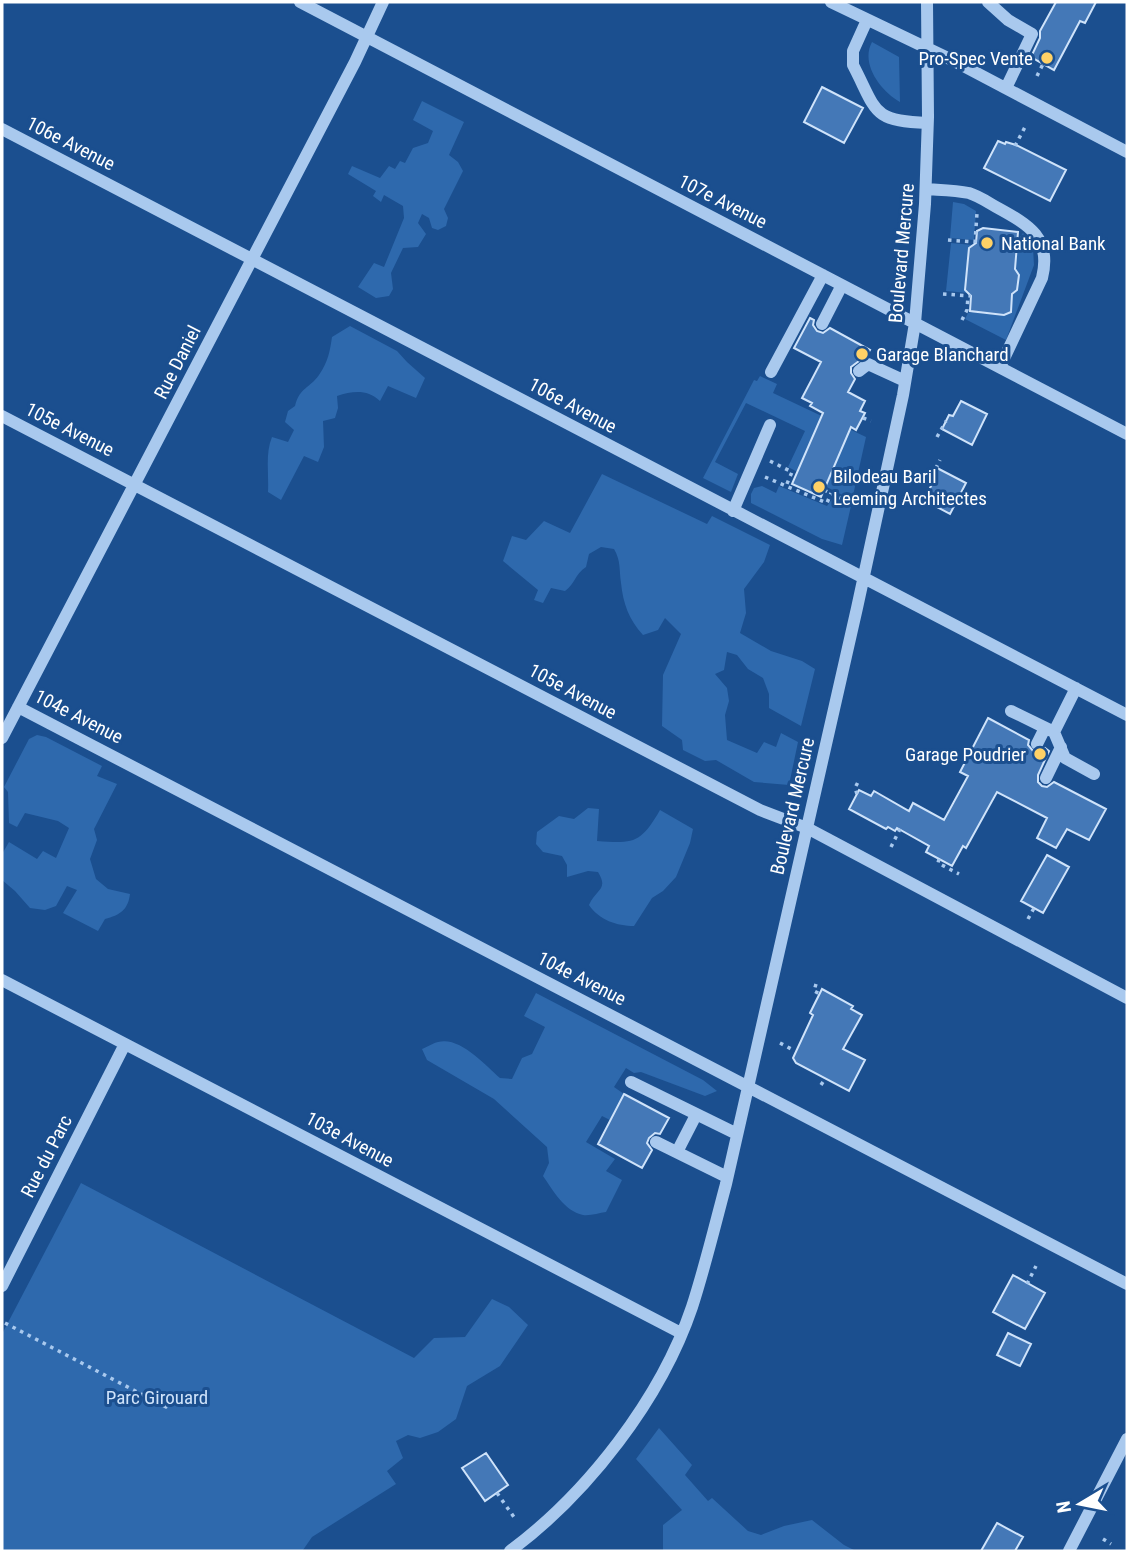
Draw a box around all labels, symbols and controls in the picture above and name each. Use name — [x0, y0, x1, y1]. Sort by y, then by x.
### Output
place label: Pro-Spec Vente — [918, 47, 1033, 70]
marker: Pro-Spec Vente — [1039, 50, 1055, 66]
street label: 106e Avenue — [23, 111, 119, 176]
street label: 107e Avenue — [675, 169, 771, 234]
street label: Boulevard Mercure — [884, 182, 919, 324]
place label: National Bank — [1001, 232, 1106, 255]
marker: National Bank — [979, 235, 995, 251]
street label: Rue Daniel — [149, 322, 206, 403]
place label: Garage Blanchard — [876, 343, 1009, 366]
marker: Garage Blanchard — [854, 346, 870, 362]
street label: 106e Avenue — [525, 373, 621, 438]
street label: 105e Avenue — [22, 397, 118, 462]
place label: Bilodeau Baril Leeming Architectes — [833, 465, 987, 510]
marker: Bilodeau Baril Leeming Architectes — [811, 479, 827, 495]
street label: 105e Avenue — [525, 659, 621, 724]
street label: 104e Avenue — [31, 684, 127, 749]
street label: Boulevard Mercure — [766, 735, 819, 877]
place label: Garage Poudrier — [905, 743, 1026, 766]
marker: Garage Poudrier — [1032, 746, 1048, 762]
street label: 104e Avenue — [534, 946, 630, 1011]
street label: 103e Avenue — [302, 1107, 398, 1172]
street label: Rue du Parc — [16, 1111, 77, 1201]
park label: Parc Girouard — [106, 1386, 208, 1409]
north arrow — [1045, 1469, 1115, 1539]
text: N — [1051, 1499, 1076, 1515]

